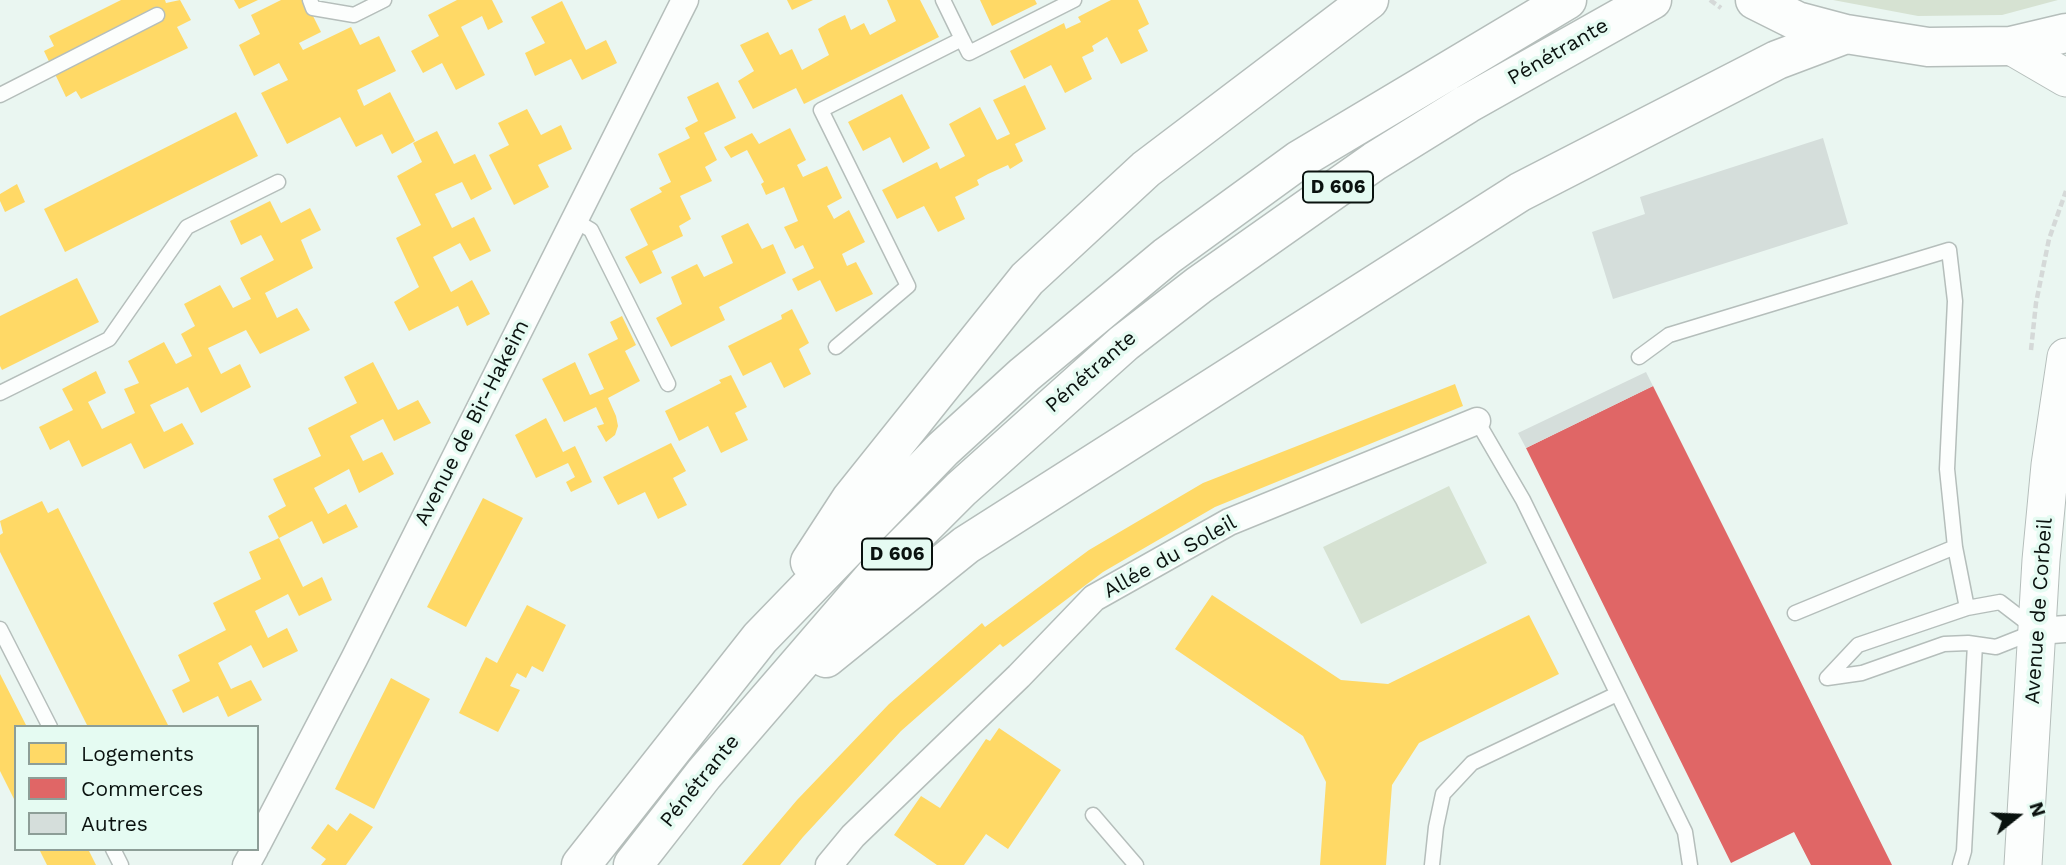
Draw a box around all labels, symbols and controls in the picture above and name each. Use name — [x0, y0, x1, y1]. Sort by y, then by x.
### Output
street label: Pénétrante — [1503, 13, 1613, 91]
road number: D 606 — [1303, 172, 1373, 202]
street label: Avenue de Bir-Hakeim — [409, 316, 535, 530]
street label: Pénétrante — [1040, 326, 1142, 418]
street label: Allée du Soleil — [1099, 510, 1241, 604]
street label: Avenue de Corbeil — [2020, 517, 2058, 705]
road number: D 606 — [862, 538, 932, 569]
legend — [14, 725, 259, 851]
street label: Pénétrante — [655, 729, 745, 833]
text: Logements — [81, 741, 194, 766]
text: Commerces — [81, 776, 203, 801]
north arrow — [1982, 781, 2052, 851]
text: N — [2024, 799, 2051, 820]
text: Autres — [81, 811, 148, 836]

